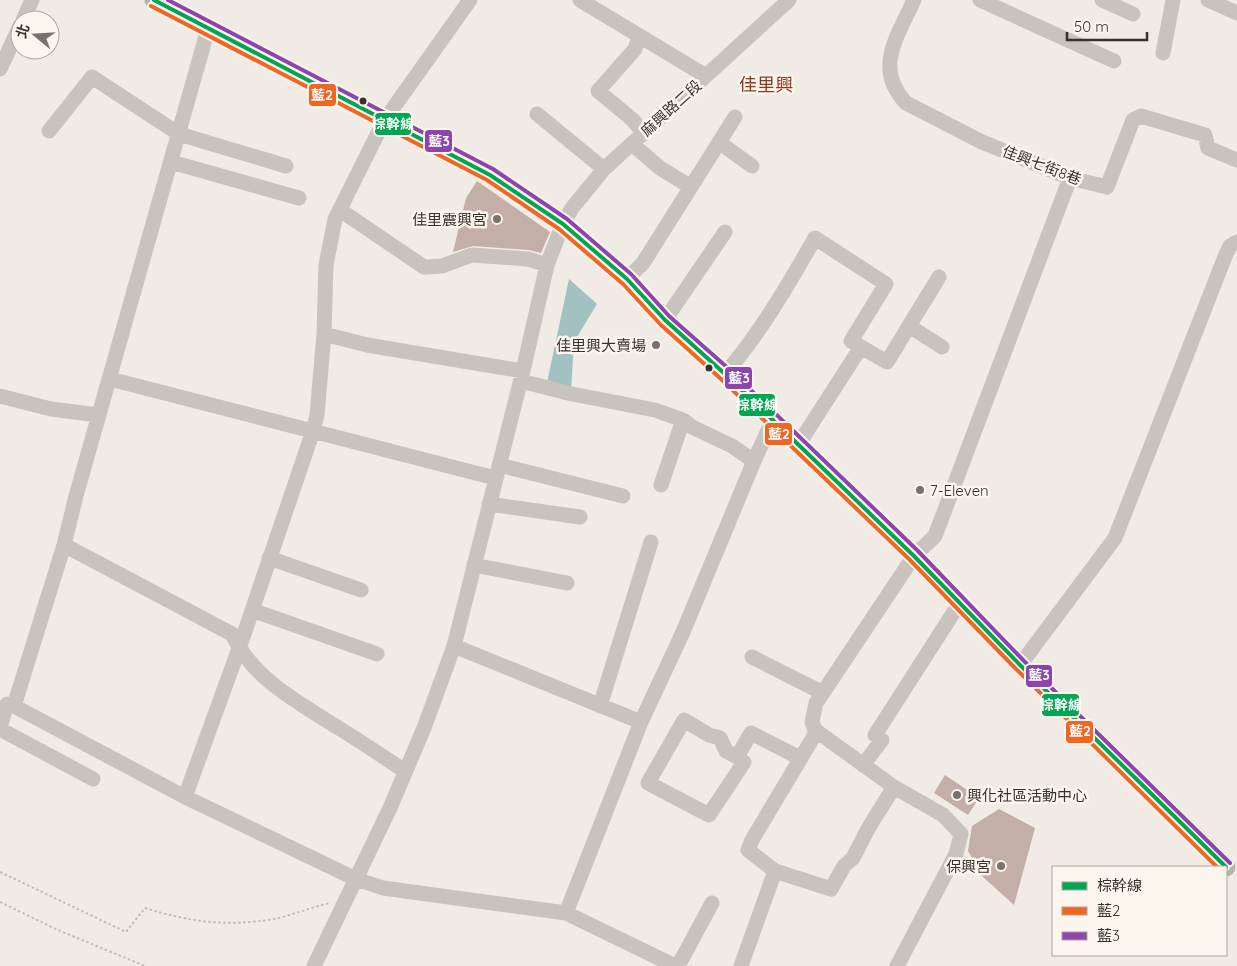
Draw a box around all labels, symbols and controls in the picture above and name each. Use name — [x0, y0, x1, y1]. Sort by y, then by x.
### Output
north arrow — [10, 10, 60, 60]
scale bar — [1067, 10, 1147, 42]
text: 50 m — [1074, 17, 1109, 36]
text: 北 — [12, 22, 33, 40]
district label: 佳里興 — [739, 73, 793, 96]
street label: 麻興路二段 — [637, 76, 705, 140]
line badge: 藍2 — [308, 83, 337, 107]
text: 藍2 — [311, 86, 333, 104]
unlabelled marker — [358, 96, 368, 106]
line badge: 棕幹線 — [374, 112, 412, 136]
text: 棕幹線 — [372, 115, 414, 133]
line badge: 藍3 — [424, 129, 453, 153]
text: 藍3 — [428, 132, 450, 150]
street label: 佳興七街8巷 — [1000, 141, 1084, 189]
place label: 佳里震興宮 — [412, 210, 487, 229]
marker: 佳里震興宮 — [491, 213, 503, 225]
place label: 佳里興大賣場 — [556, 336, 646, 355]
marker: 佳里興大賣場 — [650, 339, 662, 351]
unlabelled marker — [704, 363, 714, 373]
line badge: 藍3 — [724, 366, 753, 390]
text: 藍3 — [728, 369, 750, 387]
line badge: 棕幹線 — [738, 393, 776, 417]
text: 棕幹線 — [736, 396, 778, 414]
line badge: 藍2 — [764, 422, 793, 446]
text: 藍2 — [768, 425, 790, 443]
place label: 7-Eleven — [930, 481, 989, 500]
marker: 7-Eleven — [914, 484, 926, 496]
line badge: 藍3 — [1025, 664, 1053, 688]
text: 藍3 — [1028, 666, 1050, 684]
line badge: 棕幹線 — [1041, 693, 1080, 717]
text: 棕幹線 — [1040, 696, 1082, 714]
line badge: 藍2 — [1065, 720, 1094, 744]
text: 藍2 — [1069, 722, 1091, 740]
place label: 興化社區活動中心 — [967, 786, 1087, 805]
marker: 興化社區活動中心 — [951, 789, 963, 801]
place label: 保興宮 — [946, 857, 991, 876]
marker: 保興宮 — [995, 860, 1007, 872]
legend — [1052, 866, 1227, 956]
text: 棕幹線 — [1097, 876, 1142, 895]
text: 藍2 — [1097, 901, 1120, 920]
text: 藍3 — [1097, 926, 1120, 945]

